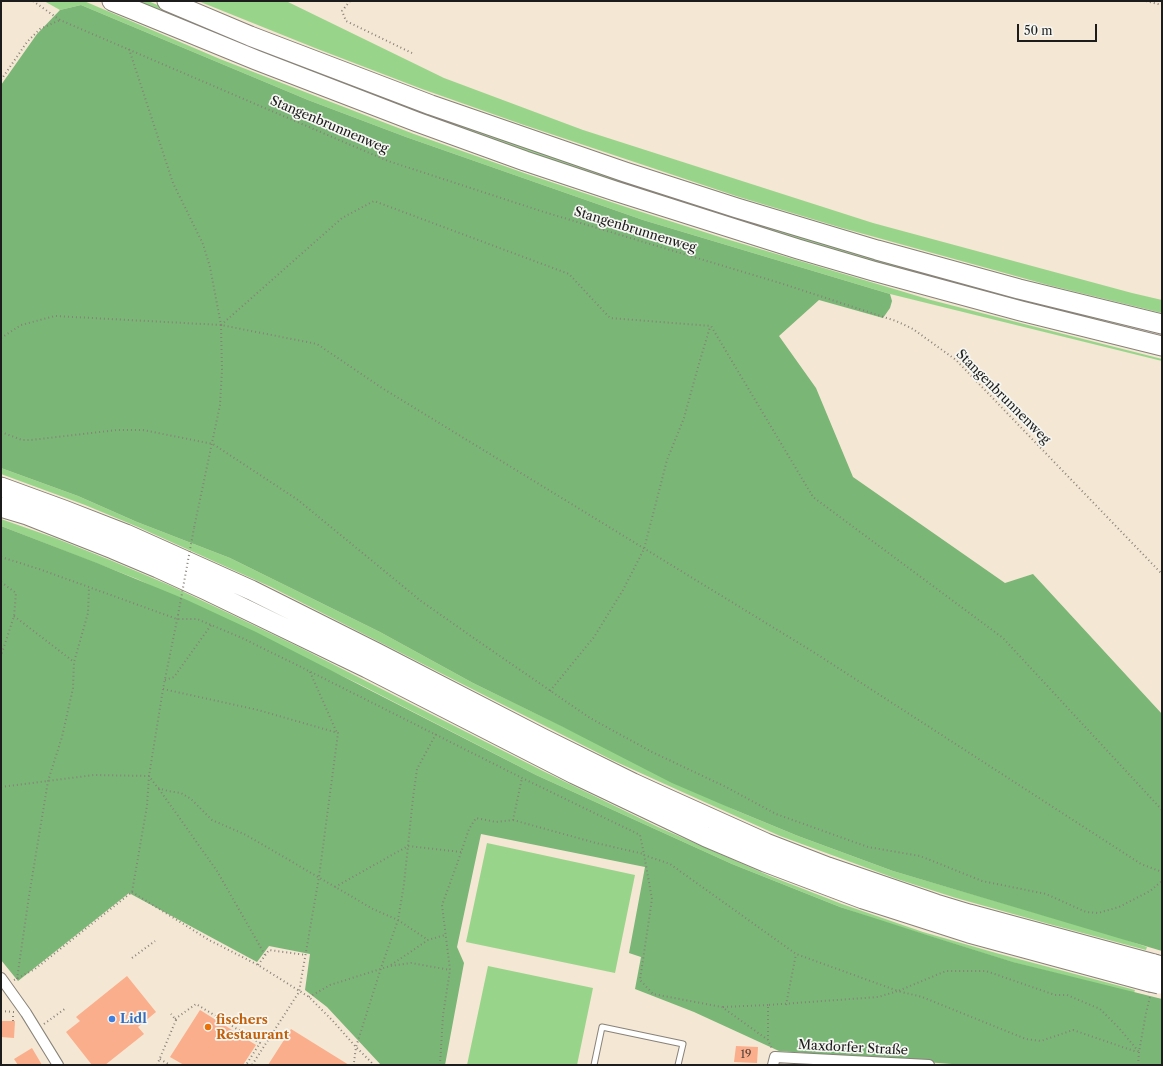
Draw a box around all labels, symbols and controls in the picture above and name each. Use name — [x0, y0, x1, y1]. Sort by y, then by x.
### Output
scale bar — [1019, 16, 1099, 42]
text: 50 m — [1024, 23, 1053, 38]
street label: Stangenbrunnenweg — [268, 93, 390, 157]
street label: Stangenbrunnenweg — [572, 204, 698, 256]
street label: Stangenbrunnenweg — [953, 347, 1053, 447]
place label: Lidl — [120, 1011, 147, 1027]
place label: fischers Restaurant — [216, 1012, 289, 1043]
marker: Lidl — [107, 1014, 117, 1024]
marker: fischers Restaurant — [203, 1022, 213, 1032]
street label: Maxdorfer Straße — [798, 1037, 908, 1059]
house number: 19 — [740, 1048, 752, 1062]

